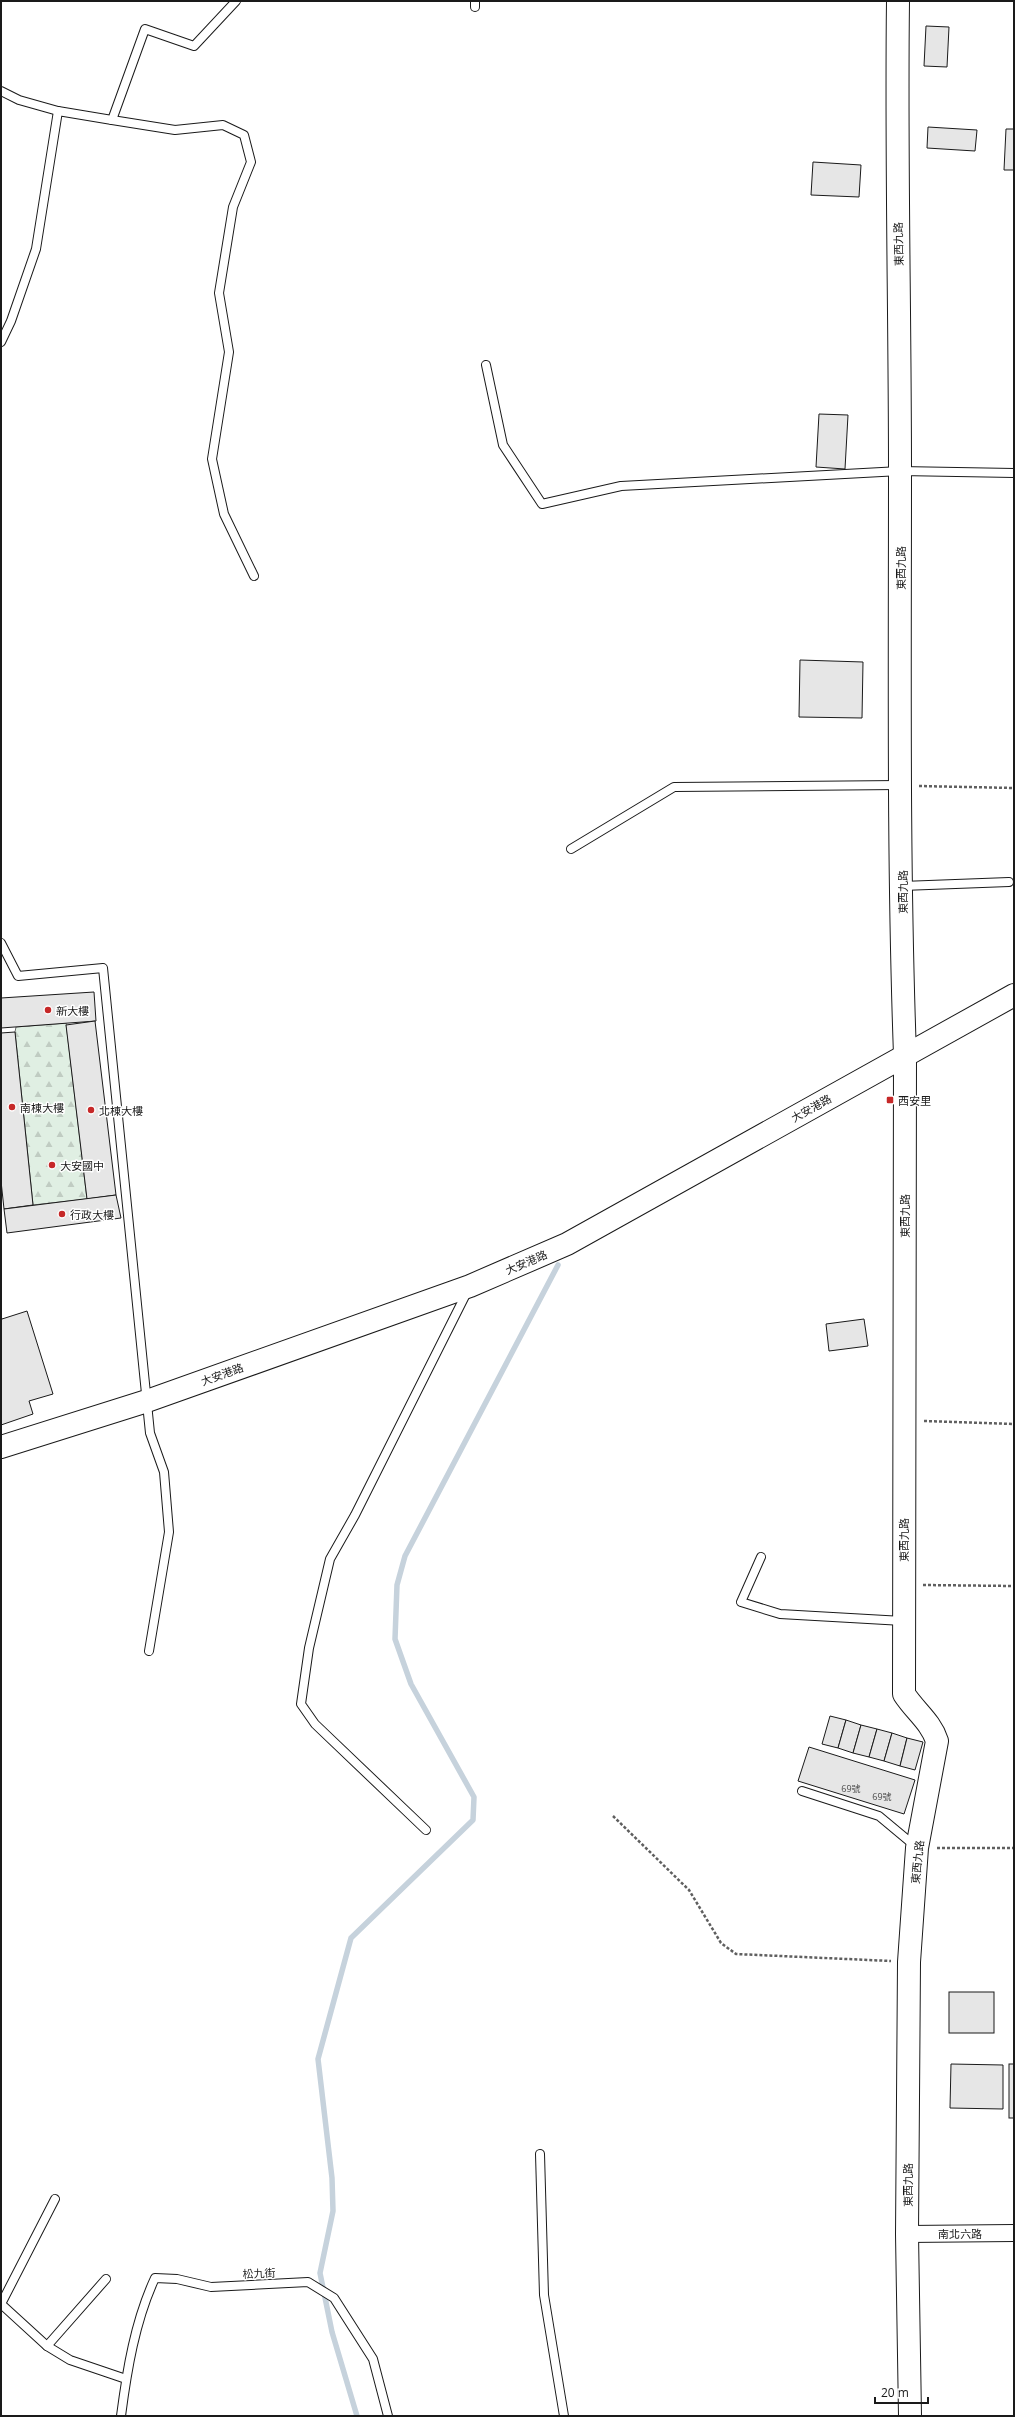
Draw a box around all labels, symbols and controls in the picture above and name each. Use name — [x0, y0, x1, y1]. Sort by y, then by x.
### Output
street label: 東西九路 — [890, 222, 906, 266]
street label: 東西九路 — [893, 546, 908, 590]
street label: 東西九路 — [895, 870, 910, 914]
place label: 新大樓 — [56, 1003, 89, 1018]
marker: 新大樓 — [43, 1005, 53, 1015]
street label: 大安港路 — [788, 1091, 834, 1125]
place label: 西安里 — [898, 1093, 931, 1108]
marker: 西安里 — [885, 1095, 895, 1105]
place label: 南棟大樓 — [20, 1100, 64, 1115]
marker: 南棟大樓 — [7, 1102, 17, 1112]
place label: 北棟大樓 — [99, 1103, 143, 1118]
marker: 北棟大樓 — [86, 1105, 96, 1115]
place label: 大安國中 — [60, 1158, 104, 1173]
marker: 大安國中 — [47, 1160, 57, 1170]
street label: 東西九路 — [897, 1194, 912, 1238]
place label: 行政大樓 — [70, 1207, 114, 1222]
marker: 行政大樓 — [57, 1209, 67, 1219]
street label: 大安港路 — [503, 1247, 549, 1277]
street label: 大安港路 — [199, 1359, 245, 1389]
street label: 東西九路 — [896, 1518, 911, 1562]
house number: 69號 — [841, 1782, 861, 1795]
house number: 69號 — [872, 1790, 892, 1803]
street label: 東西九路 — [907, 1839, 927, 1885]
street label: 東西九路 — [900, 2163, 915, 2207]
street label: 南北六路 — [938, 2226, 982, 2241]
street label: 松九街 — [242, 2265, 276, 2281]
scale bar — [875, 2379, 928, 2405]
text: 20 m — [881, 2384, 909, 2401]

